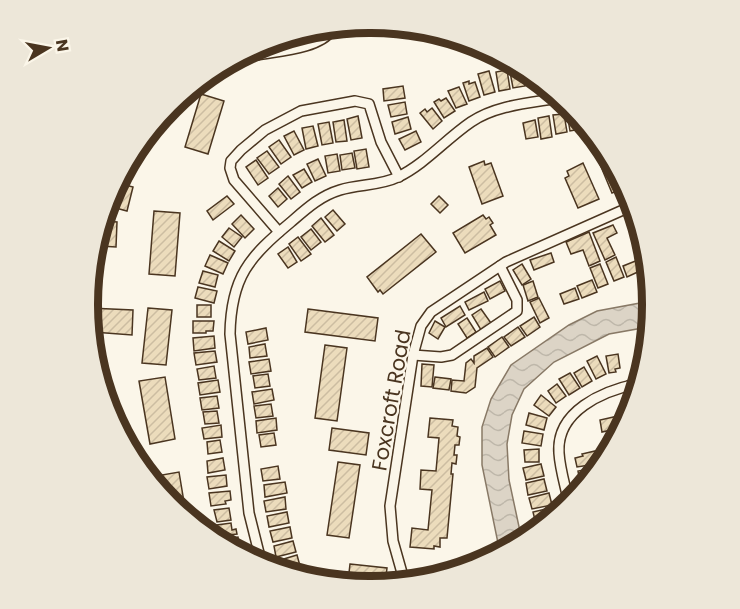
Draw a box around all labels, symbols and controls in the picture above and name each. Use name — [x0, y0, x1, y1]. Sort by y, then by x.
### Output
north arrow — [18, 18, 78, 78]
text: N — [50, 38, 75, 53]
street label: Foxcroft Road — [364, 327, 418, 473]

